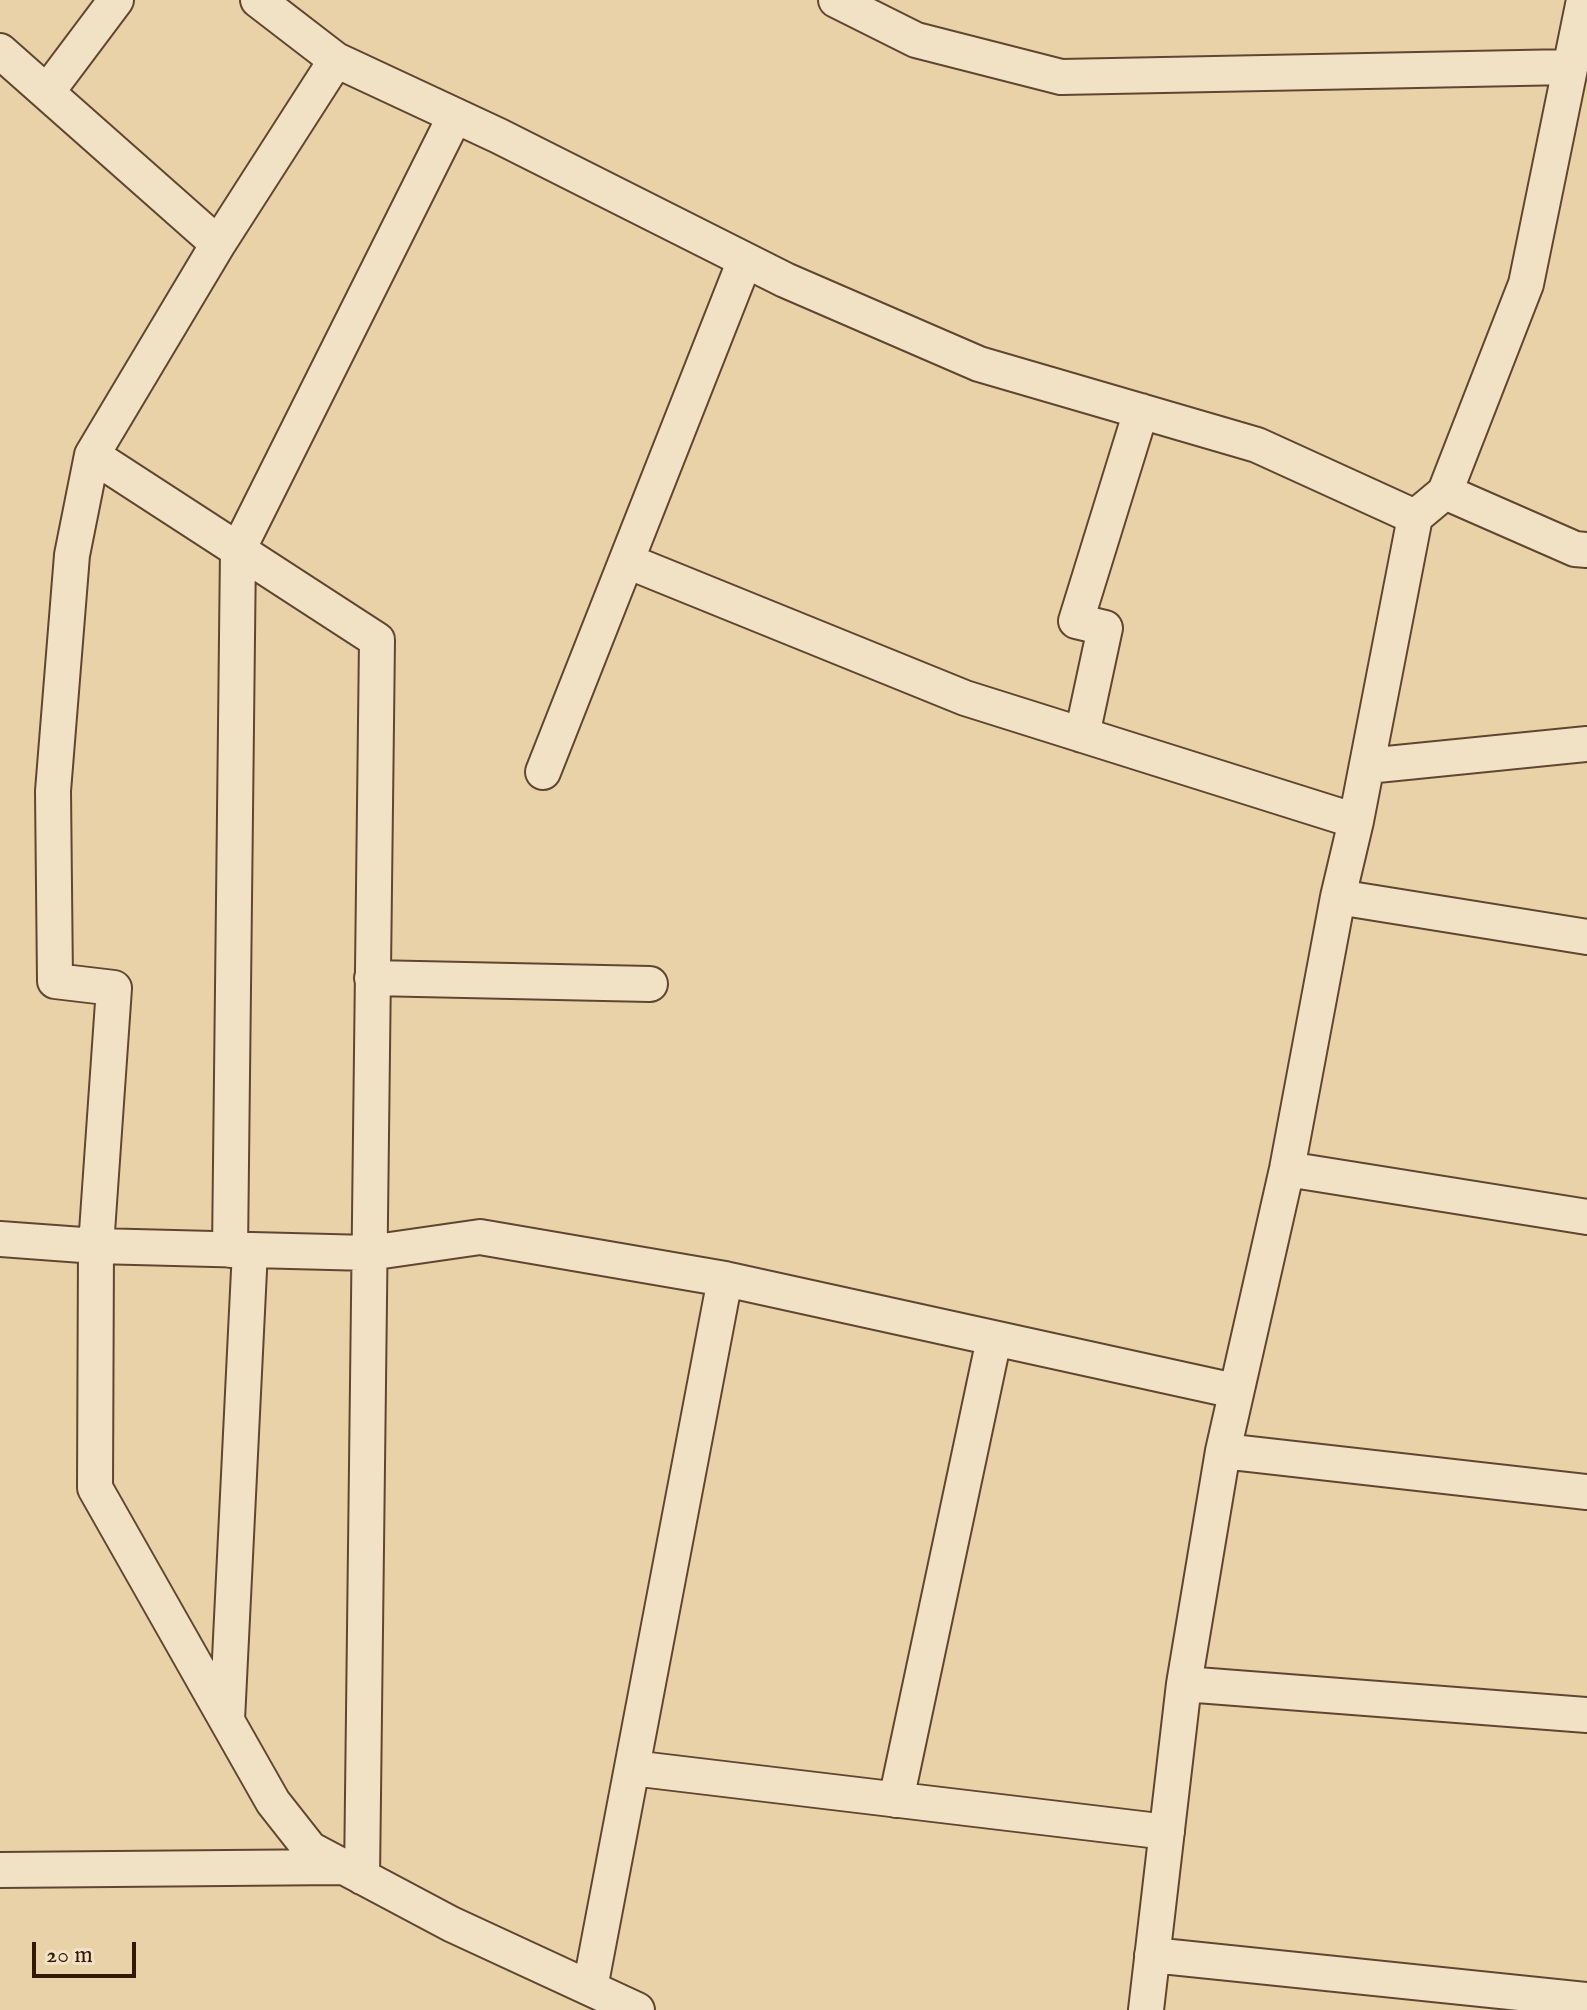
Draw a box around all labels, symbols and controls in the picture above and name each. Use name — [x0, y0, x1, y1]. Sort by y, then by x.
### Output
scale bar — [36, 1926, 140, 1976]
text: 20 m — [46, 1940, 93, 1971]

